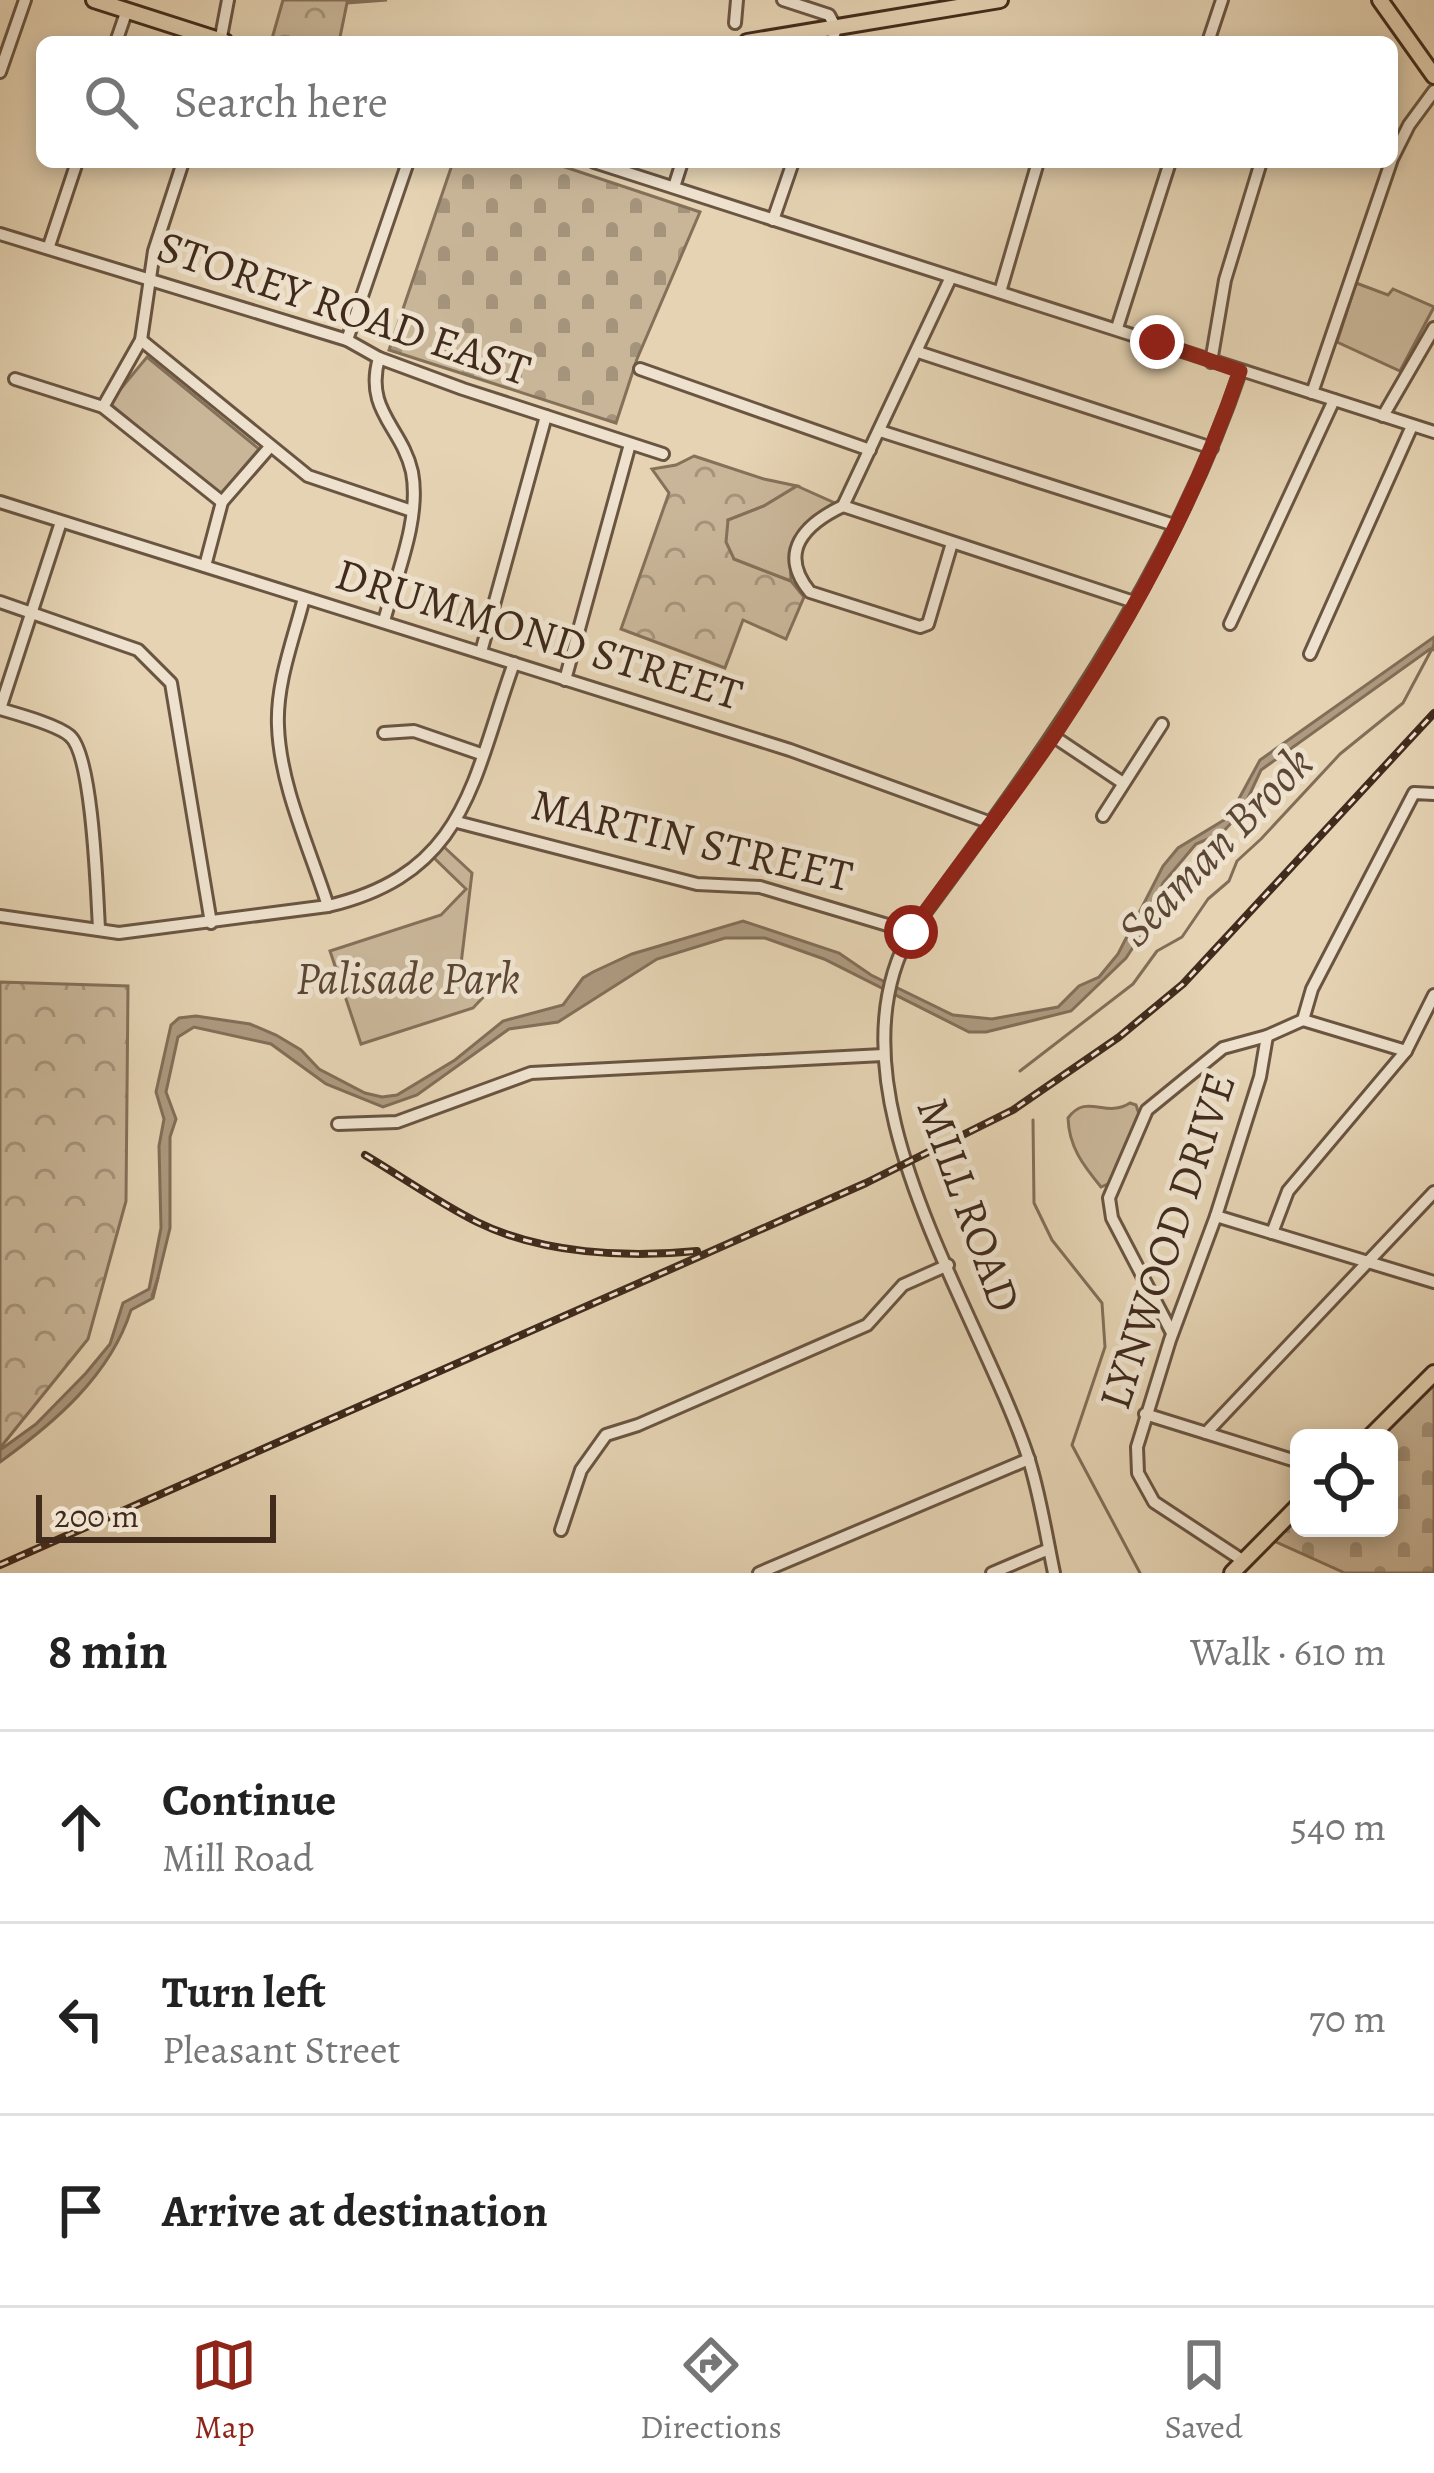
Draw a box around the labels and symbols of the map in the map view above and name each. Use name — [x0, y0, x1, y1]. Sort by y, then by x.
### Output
street label: STOREY ROAD EAST — [149, 215, 539, 401]
route end — [1130, 315, 1184, 369]
street label: DRUMMOND STREET — [328, 543, 750, 726]
water label: Seaman Brook — [1102, 731, 1328, 961]
street label: MARTIN STREET — [525, 773, 859, 907]
route start — [884, 905, 938, 959]
park label: Palisade Park — [296, 947, 520, 1009]
street label: LYNWOOD DRIVE — [1083, 1065, 1251, 1417]
street label: MILL ROAD — [902, 1089, 1036, 1321]
scale bar — [36, 1489, 276, 1542]

